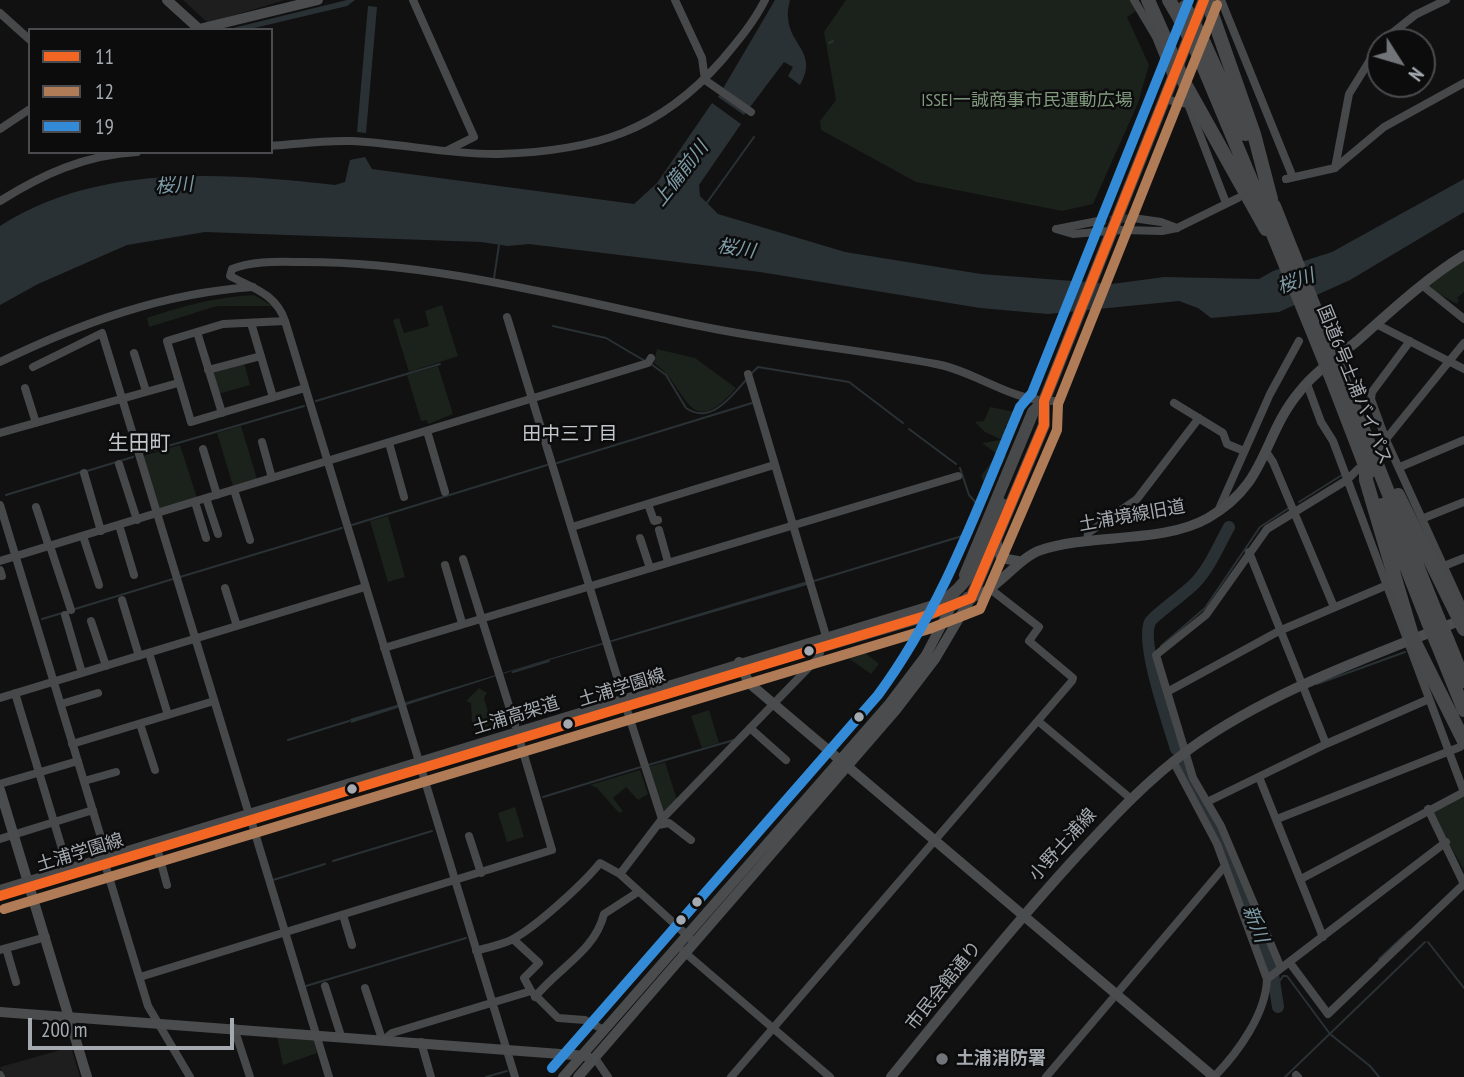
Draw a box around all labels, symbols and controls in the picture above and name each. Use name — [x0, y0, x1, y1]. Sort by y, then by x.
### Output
legend — [28, 28, 273, 154]
north arrow — [1366, 28, 1436, 98]
text: 11 — [95, 43, 114, 70]
text: N — [1404, 63, 1429, 86]
text: 12 — [95, 78, 114, 105]
park label: ISSEI一誠商事市民運動広場 — [921, 90, 1133, 112]
text: 19 — [95, 113, 114, 140]
water label: 上備前川 — [649, 137, 713, 211]
water label: 桜川 — [154, 173, 194, 199]
water label: 桜川 — [715, 235, 757, 263]
water label: 桜川 — [1274, 265, 1318, 299]
street label: 国道6号土浦バイパス — [1312, 302, 1396, 468]
district label: 田中三丁目 — [523, 424, 617, 446]
district label: 生田町 — [108, 431, 170, 457]
street label: 土浦境線旧道 — [1077, 496, 1187, 536]
unlabelled marker — [802, 644, 816, 658]
street label: 土浦学園線 — [576, 665, 668, 711]
street label: 土浦高架道 — [470, 693, 562, 739]
unlabelled marker — [852, 710, 866, 724]
unlabelled marker — [561, 717, 575, 731]
unlabelled marker — [345, 782, 359, 796]
street label: 小野土浦線 — [1025, 804, 1101, 886]
street label: 土浦学園線 — [34, 830, 126, 876]
unlabelled marker — [690, 895, 704, 909]
water label: 新川 — [1238, 902, 1272, 946]
unlabelled marker — [674, 913, 688, 927]
street label: 市民会館通り — [902, 937, 986, 1035]
scale bar — [32, 1004, 238, 1048]
text: 200 m — [41, 1016, 87, 1043]
place label: 土浦消防署 — [956, 1048, 1046, 1070]
marker: 土浦消防署 — [934, 1051, 950, 1067]

